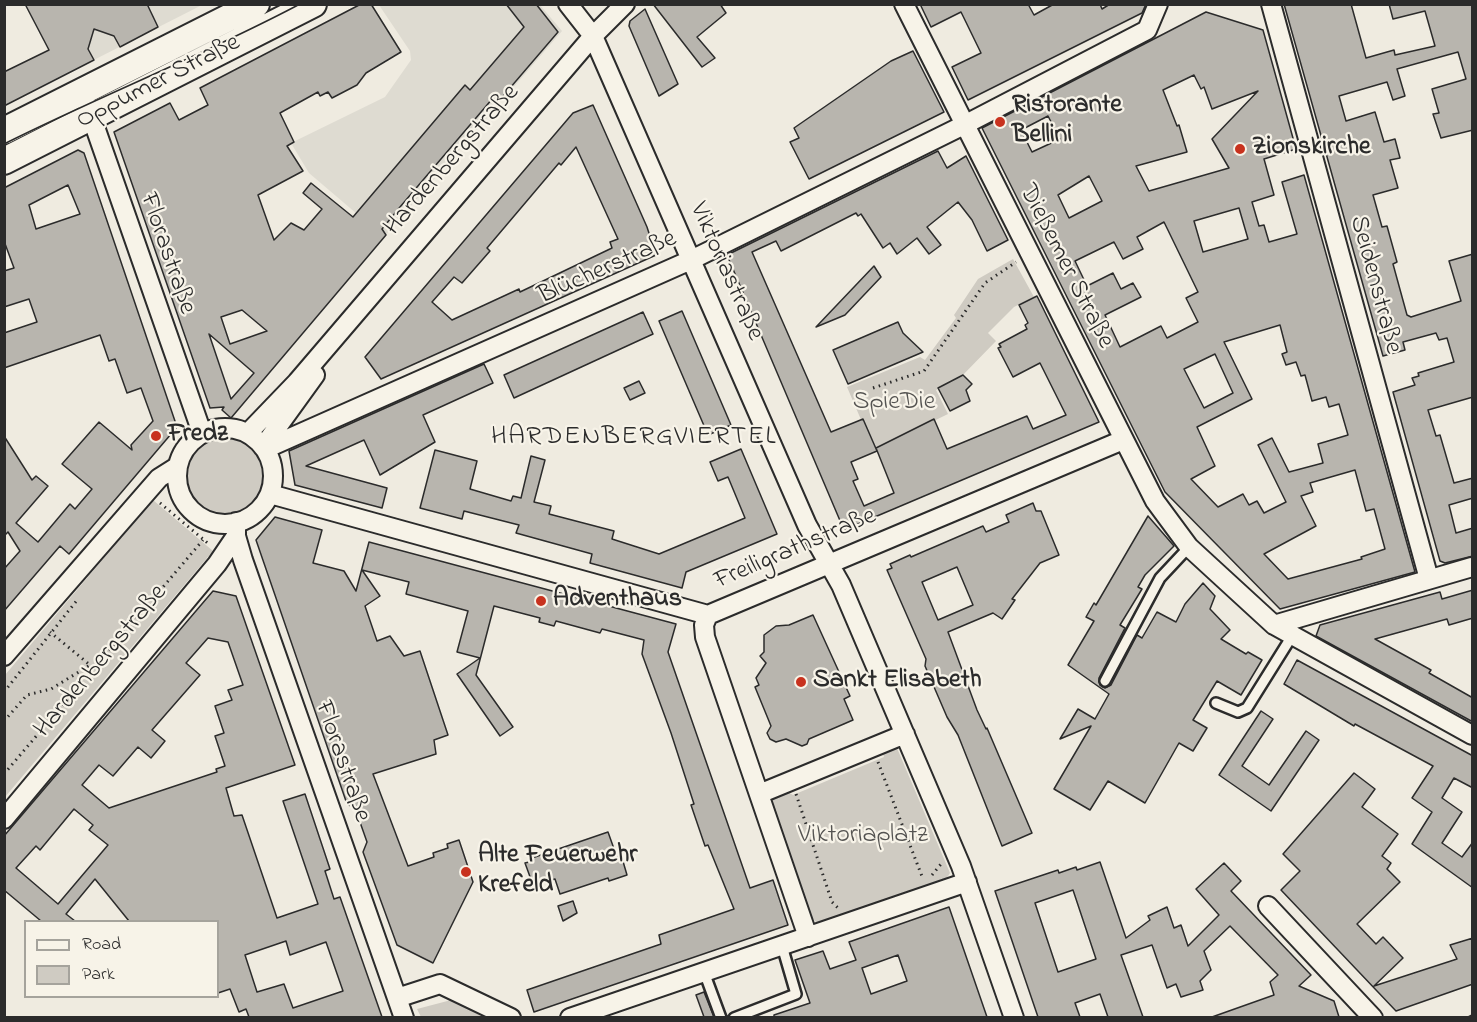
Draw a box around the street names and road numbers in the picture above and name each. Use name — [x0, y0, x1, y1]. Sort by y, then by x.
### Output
street label: Oppumer Straße — [72, 28, 246, 138]
street label: Hardenbergstraße — [379, 79, 527, 243]
street label: Dießemer Straße — [1010, 180, 1120, 354]
street label: Florastraße — [131, 189, 201, 319]
street label: Viktoriastraße — [681, 198, 769, 346]
street label: Seidenstraße — [1341, 213, 1407, 357]
street label: Blücherstraße — [534, 225, 682, 313]
street label: Freiligrathstraße — [711, 502, 881, 598]
street label: Hardenbergstraße — [29, 579, 175, 745]
street label: Florastraße — [306, 697, 376, 827]

